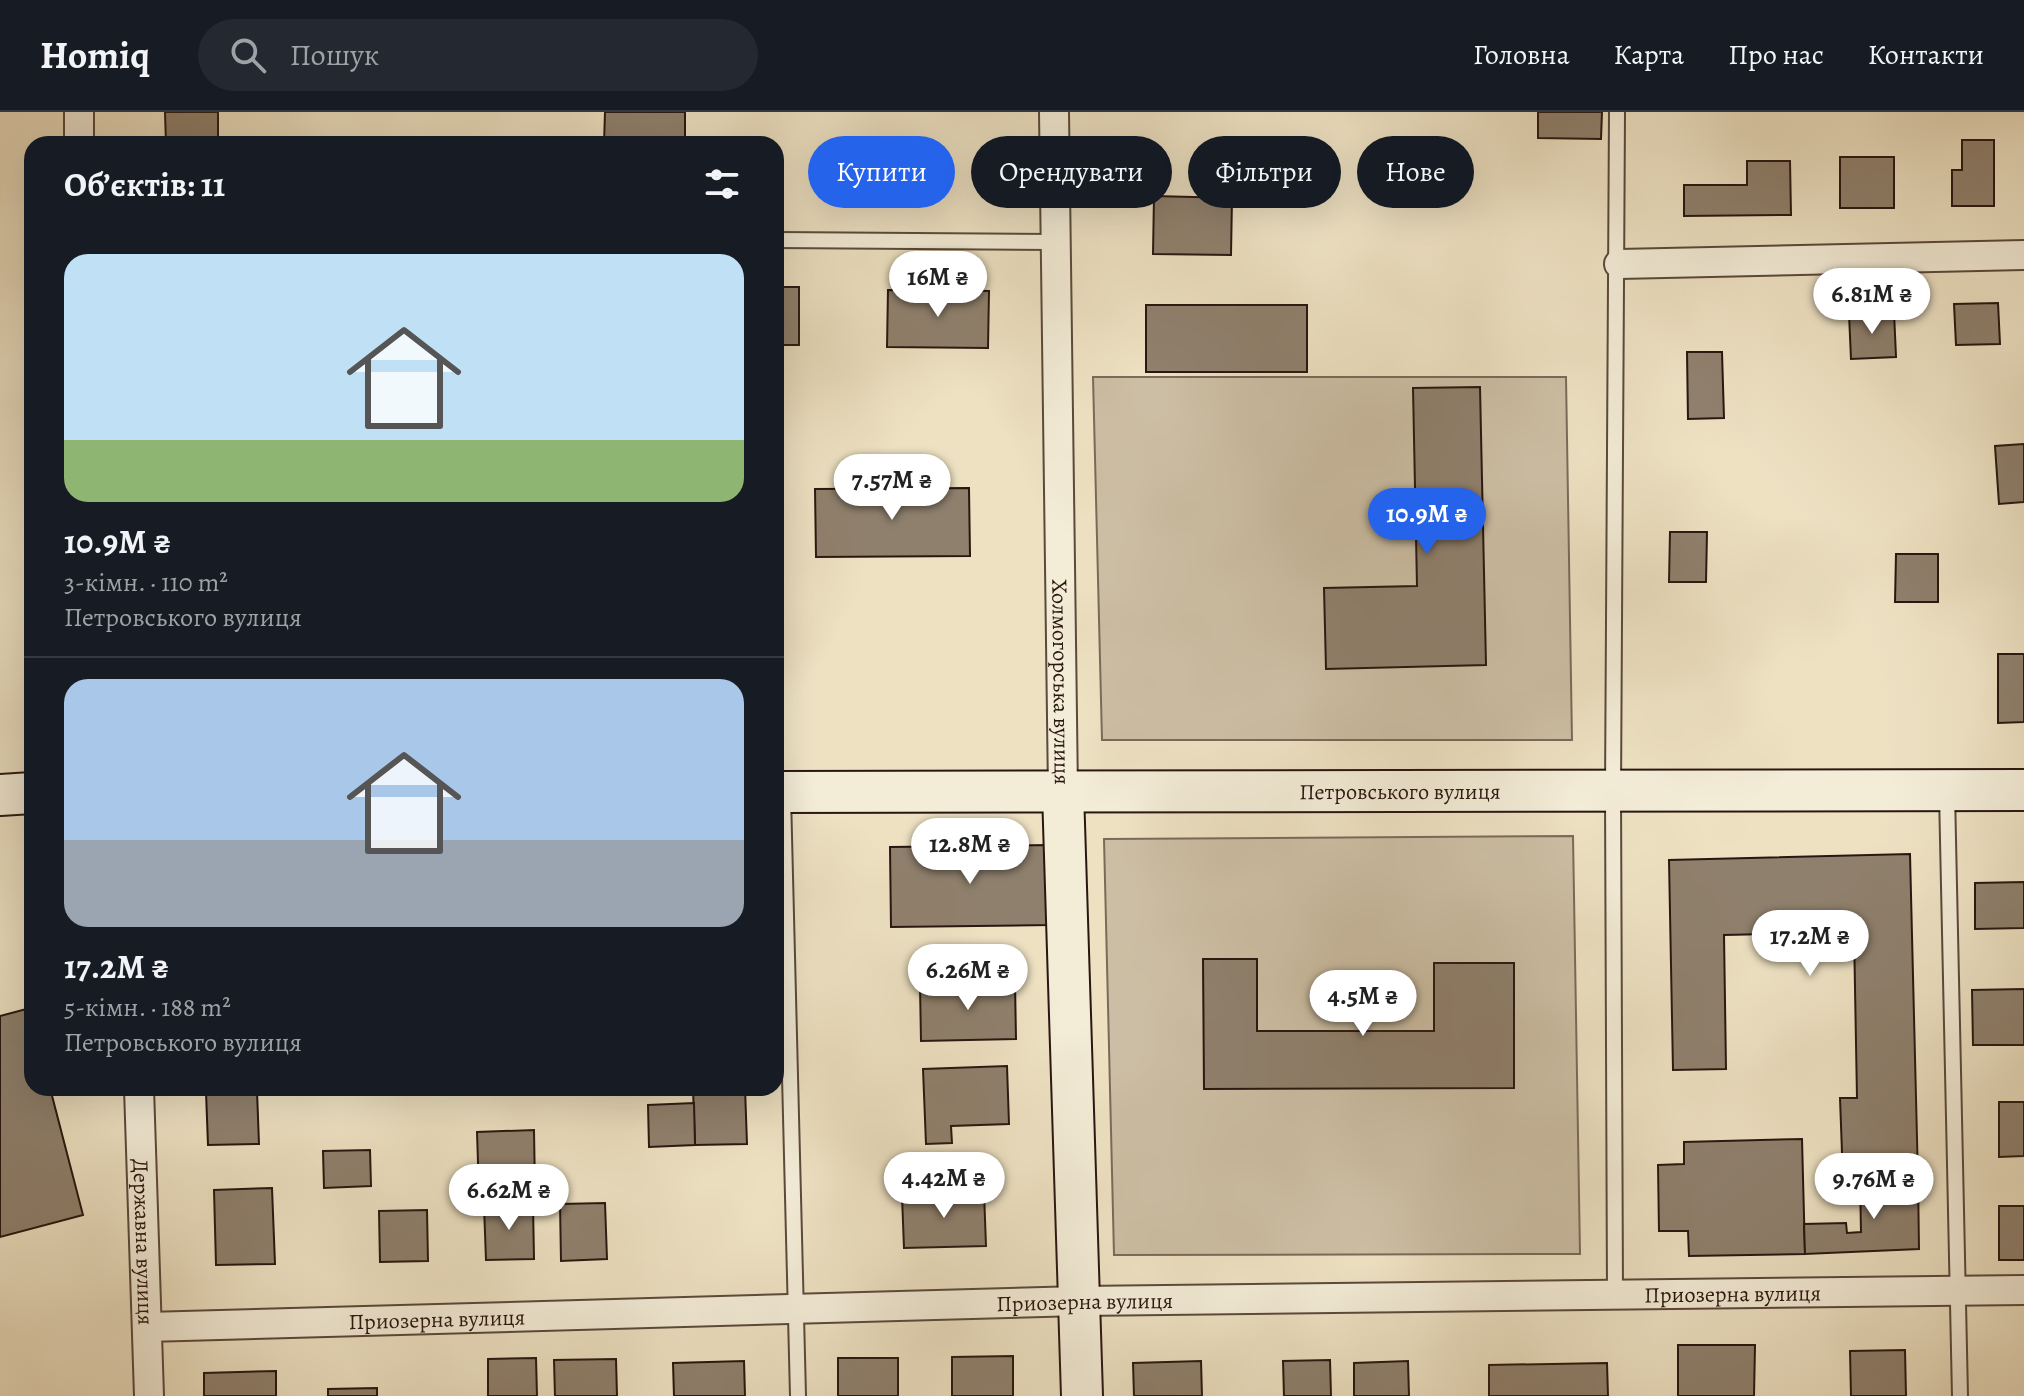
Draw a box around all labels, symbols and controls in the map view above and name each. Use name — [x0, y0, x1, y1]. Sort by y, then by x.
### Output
search box — [198, 19, 758, 91]
text: Homiq — [40, 29, 150, 81]
icon: search — [226, 33, 270, 77]
text: Пошук — [290, 35, 379, 75]
text: Головна — [1473, 36, 1570, 74]
text: Карта — [1614, 36, 1684, 74]
text: Про нас — [1728, 36, 1824, 74]
text: Контакти — [1868, 36, 1984, 74]
chip: Купити — [808, 136, 955, 208]
chip: Орендувати — [971, 136, 1172, 208]
chip: Фільтри — [1188, 136, 1341, 208]
chip: Нове — [1357, 136, 1474, 208]
text: Об’єктів: 11 — [64, 161, 225, 208]
icon: filters — [700, 162, 744, 206]
pin: 16M ₴ — [882, 251, 994, 319]
text: 16M ₴ — [907, 259, 969, 294]
pin: 6.81M ₴ — [1798, 268, 1946, 336]
text: 6.81M ₴ — [1831, 276, 1913, 311]
icon: home — [332, 306, 476, 450]
pin: 7.57M ₴ — [818, 454, 966, 522]
text: 7.57M ₴ — [852, 462, 932, 497]
pin: 10.9M ₴ — [1353, 488, 1501, 556]
text: 10.9M ₴ — [1386, 496, 1468, 531]
text: 10.9M ₴ — [64, 518, 171, 565]
text: 3-кімн. · 110 m² — [64, 565, 228, 600]
street label: Холмогорська вулиця — [1044, 579, 1077, 785]
text: Петровського вулиця — [64, 600, 302, 635]
icon: home — [332, 731, 476, 875]
street label: Петровського вулиця — [1299, 777, 1501, 807]
pin: 12.8M ₴ — [896, 818, 1044, 886]
text: 12.8M ₴ — [929, 826, 1011, 861]
pin: 17.2M ₴ — [1736, 910, 1884, 978]
text: 17.2M ₴ — [1770, 918, 1850, 953]
text: 17.2M ₴ — [64, 943, 169, 990]
pin: 6.26M ₴ — [894, 944, 1042, 1012]
text: 6.26M ₴ — [926, 952, 1010, 987]
pin: 4.5M ₴ — [1298, 970, 1428, 1038]
text: 4.5M ₴ — [1328, 978, 1398, 1013]
text: 5-кімн. · 188 m² — [64, 990, 231, 1025]
text: Петровського вулиця — [64, 1025, 302, 1060]
pin: 4.42M ₴ — [870, 1152, 1018, 1220]
pin: 9.76M ₴ — [1800, 1153, 1948, 1221]
street label: Державна вулиця — [125, 1158, 161, 1326]
text: 4.42M ₴ — [902, 1160, 986, 1195]
text: 9.76M ₴ — [1833, 1161, 1915, 1196]
pin: 6.62M ₴ — [435, 1164, 583, 1232]
text: 6.62M ₴ — [467, 1172, 551, 1207]
street label: Приозерна вулиця — [1644, 1278, 1821, 1310]
street label: Приозерна вулиця — [996, 1286, 1173, 1319]
street label: Приозерна вулиця — [348, 1302, 526, 1337]

